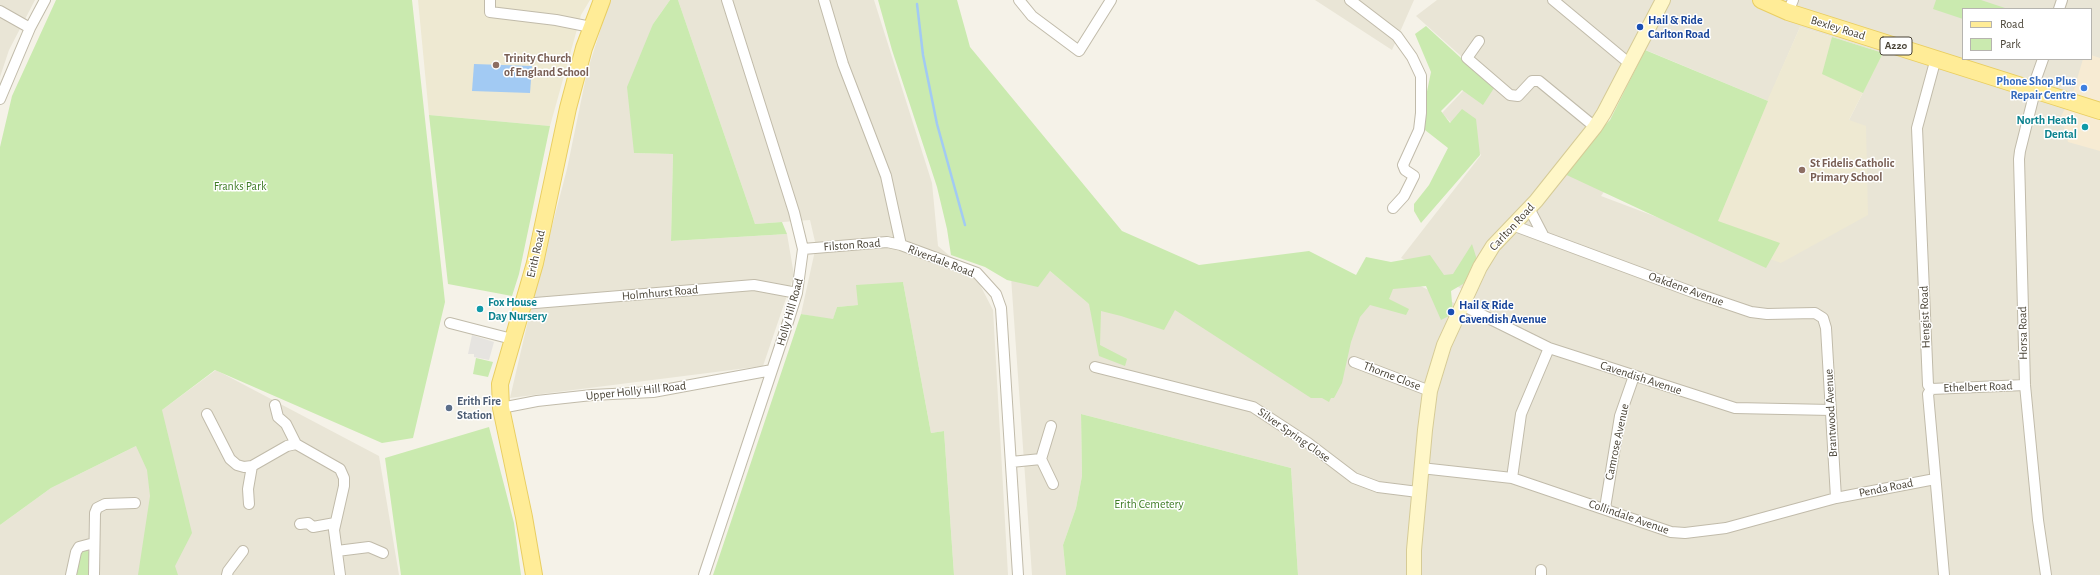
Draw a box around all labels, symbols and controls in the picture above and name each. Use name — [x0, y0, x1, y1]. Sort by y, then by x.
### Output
legend — [1962, 8, 2092, 60]
place label: Hail & Ride Carlton Road — [1648, 13, 1710, 41]
street label: Bexley Road — [1809, 13, 1867, 43]
text: Road — [2000, 18, 2024, 30]
marker: Hail & Ride Carlton Road — [1635, 22, 1645, 32]
road number: A220 — [1880, 37, 1912, 55]
text: Park — [2000, 38, 2021, 50]
place label: Trinity Church of England School — [504, 51, 589, 79]
marker: Trinity Church of England School — [491, 60, 501, 70]
place label: Phone Shop Plus Repair Centre — [1996, 74, 2076, 102]
marker: Phone Shop Plus Repair Centre — [2079, 83, 2089, 93]
place label: North Heath Dental — [2017, 113, 2077, 141]
marker: North Heath Dental — [2080, 122, 2090, 132]
place label: St Fidelis Catholic Primary School — [1810, 156, 1894, 184]
marker: St Fidelis Catholic Primary School — [1797, 165, 1807, 175]
park label: Franks Park — [214, 179, 266, 193]
street label: Carlton Road — [1486, 200, 1538, 254]
street label: Erith Road — [524, 229, 548, 279]
street label: Filston Road — [823, 236, 881, 254]
street label: Riverdale Road — [906, 242, 976, 280]
street label: Oakdene Avenue — [1646, 269, 1726, 309]
street label: Holly Hill Road — [773, 276, 807, 348]
street label: Holmhurst Road — [621, 282, 699, 304]
street label: Hengist Road — [1917, 285, 1933, 349]
place label: Fox House Day Nursery — [488, 295, 547, 323]
place label: Hail & Ride Cavendish Avenue — [1459, 298, 1546, 326]
marker: Fox House Day Nursery — [475, 304, 485, 314]
street label: Horsa Road — [2015, 306, 2031, 360]
marker: Hail & Ride Cavendish Avenue — [1446, 307, 1456, 317]
street label: Thorne Close — [1361, 358, 1423, 394]
street label: Cavendish Avenue — [1598, 358, 1684, 398]
street label: Brantwood Avenue — [1821, 368, 1841, 458]
street label: Upper Holly Hill Road — [585, 379, 687, 403]
street label: Ethelbert Road — [1943, 379, 2013, 395]
place label: Erith Fire Station — [457, 394, 501, 422]
street label: Camrose Avenue — [1602, 402, 1632, 482]
marker: Erith Fire Station — [444, 403, 454, 413]
street label: Silver Spring Close — [1255, 405, 1333, 465]
street label: Penda Road — [1858, 476, 1914, 500]
street label: Collindale Avenue — [1587, 496, 1671, 538]
park label: Erith Cemetery — [1114, 497, 1184, 511]

